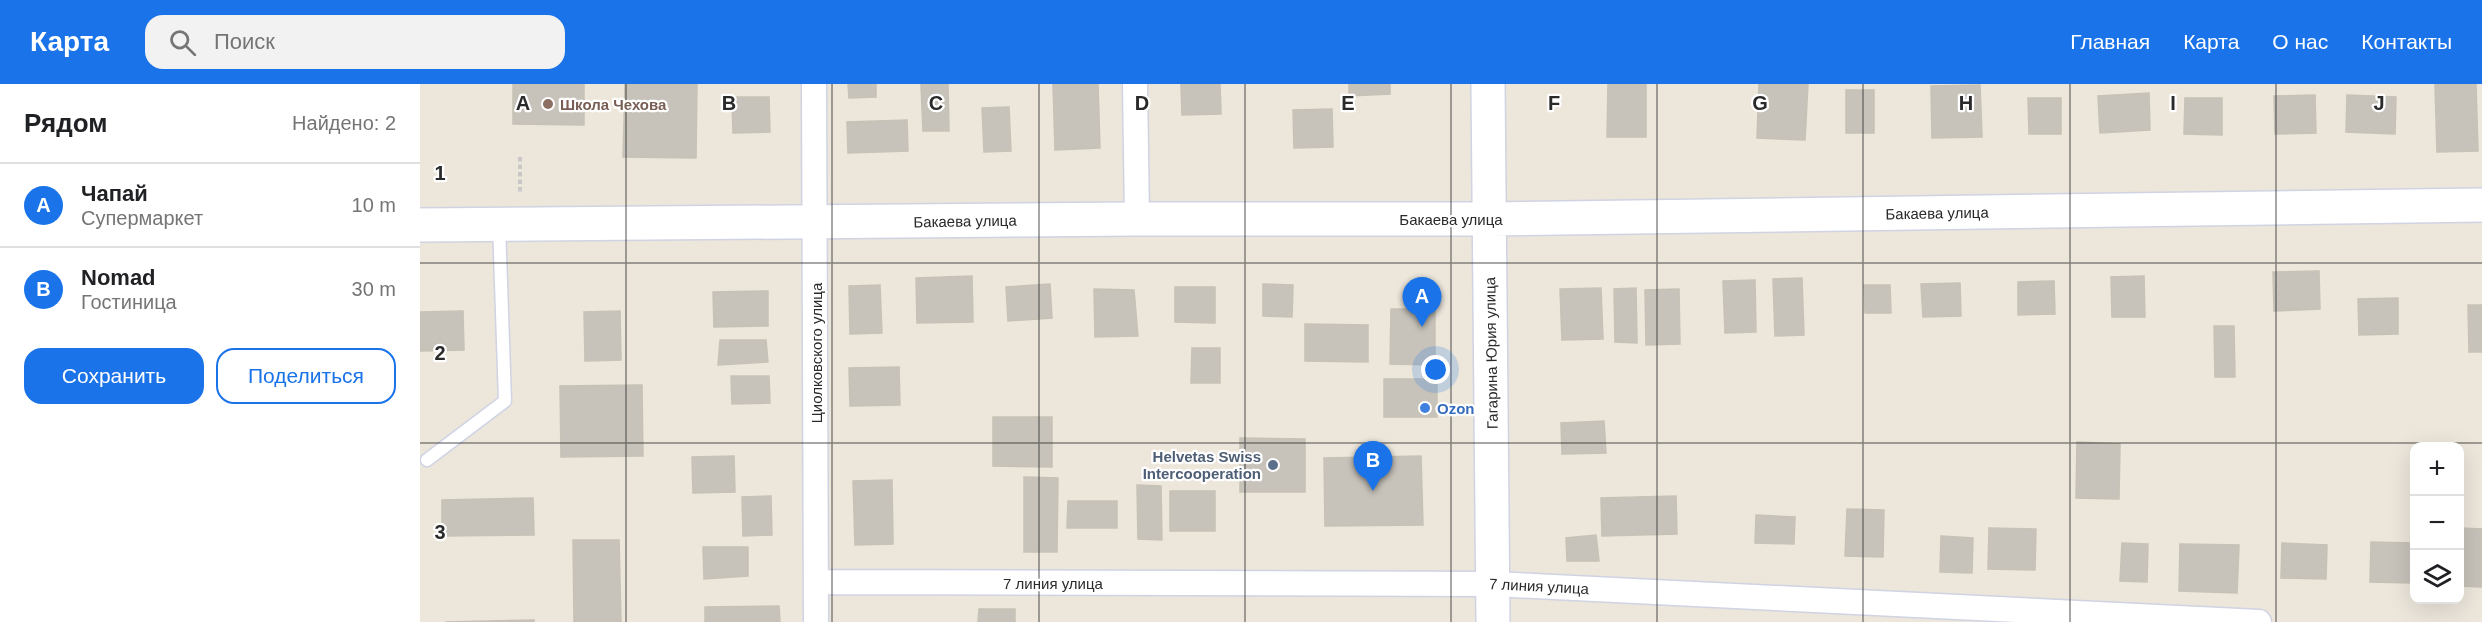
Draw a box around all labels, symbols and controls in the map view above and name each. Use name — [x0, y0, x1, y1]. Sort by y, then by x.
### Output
search box — [145, 15, 565, 69]
text: Карта — [30, 26, 109, 57]
icon: search — [166, 26, 199, 59]
text: Поиск — [214, 29, 275, 54]
text: Главная — [2070, 30, 2150, 53]
text: Карта — [2183, 30, 2239, 53]
text: О нас — [2272, 30, 2328, 53]
text: Контакты — [2361, 30, 2452, 53]
text: A — [516, 92, 530, 114]
text: B — [722, 92, 736, 114]
text: C — [929, 92, 943, 114]
text: D — [1135, 92, 1149, 114]
text: E — [1341, 92, 1355, 114]
text: F — [1548, 92, 1560, 114]
text: G — [1752, 92, 1768, 114]
text: H — [1959, 92, 1973, 114]
text: I — [2170, 92, 2176, 114]
text: J — [2373, 92, 2385, 114]
place label: Школа Чехова — [560, 96, 667, 113]
marker: Школа Чехова — [541, 97, 555, 111]
text: Рядом — [24, 108, 107, 138]
text: Найдено: 2 — [292, 112, 396, 134]
text: 1 — [434, 162, 446, 184]
text: Чапай — [81, 181, 148, 206]
text: A — [36, 194, 51, 216]
text: 10 m — [352, 194, 396, 216]
street label: Бакаева улица — [1885, 204, 1989, 222]
text: Супермаркет — [81, 207, 203, 229]
street label: Бакаева улица — [1399, 211, 1503, 228]
street label: Бакаева улица — [913, 212, 1017, 230]
text: Nomad — [81, 265, 156, 290]
street label: Гагарина Юрия улица — [1481, 276, 1501, 429]
text: B — [36, 278, 51, 300]
text: 30 m — [352, 278, 396, 300]
pin: A — [1402, 278, 1442, 327]
street label: Циолковского улица — [808, 282, 825, 423]
text: Гостиница — [81, 291, 177, 313]
text: 2 — [434, 342, 446, 364]
button: Сохранить — [24, 348, 204, 404]
button: Поделиться — [216, 348, 396, 404]
your location — [1421, 355, 1450, 384]
place label: Ozon — [1437, 400, 1475, 417]
marker: Ozon — [1418, 401, 1432, 415]
pin: B — [1354, 442, 1392, 491]
map controls — [2410, 442, 2464, 604]
button: + — [2410, 442, 2464, 496]
place label: Helvetas Swiss Intercooperation — [1143, 448, 1261, 482]
marker: Helvetas Swiss Intercooperation — [1266, 458, 1280, 472]
button: − — [2410, 496, 2464, 550]
text: 3 — [434, 521, 446, 543]
button: layers — [2410, 550, 2464, 604]
street label: 7 линия улица — [1003, 575, 1104, 592]
street label: 7 линия улица — [1489, 575, 1590, 597]

